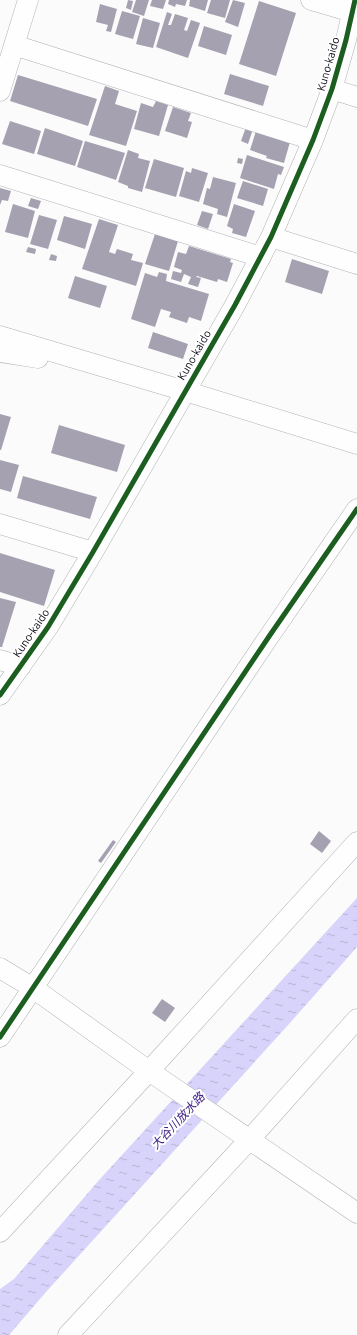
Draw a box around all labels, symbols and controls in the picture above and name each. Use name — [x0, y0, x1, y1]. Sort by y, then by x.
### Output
street label: Kuno-kaido — [315, 36, 341, 92]
street label: Kuno-kaido — [175, 328, 213, 382]
street label: Kuno-kaido — [10, 607, 52, 659]
water label: 大谷川放水路 — [148, 1089, 208, 1151]

